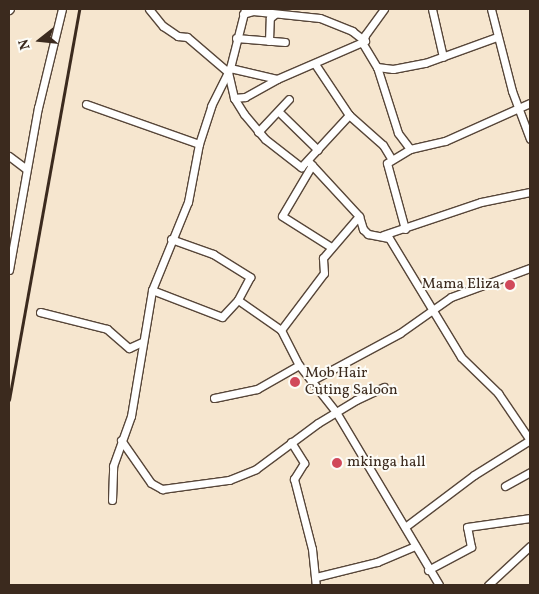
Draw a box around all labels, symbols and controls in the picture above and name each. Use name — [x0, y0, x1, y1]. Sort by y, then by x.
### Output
north arrow — [15, 15, 65, 65]
text: N — [15, 37, 36, 52]
place label: Mama Eliza — [422, 276, 500, 294]
marker: Mama Eliza — [504, 279, 516, 291]
place label: Mob Hair Cuting Saloon — [305, 364, 398, 399]
marker: Mob Hair Cuting Saloon — [289, 376, 301, 388]
place label: mkinga hall — [347, 454, 425, 472]
marker: mkinga hall — [331, 457, 343, 469]

